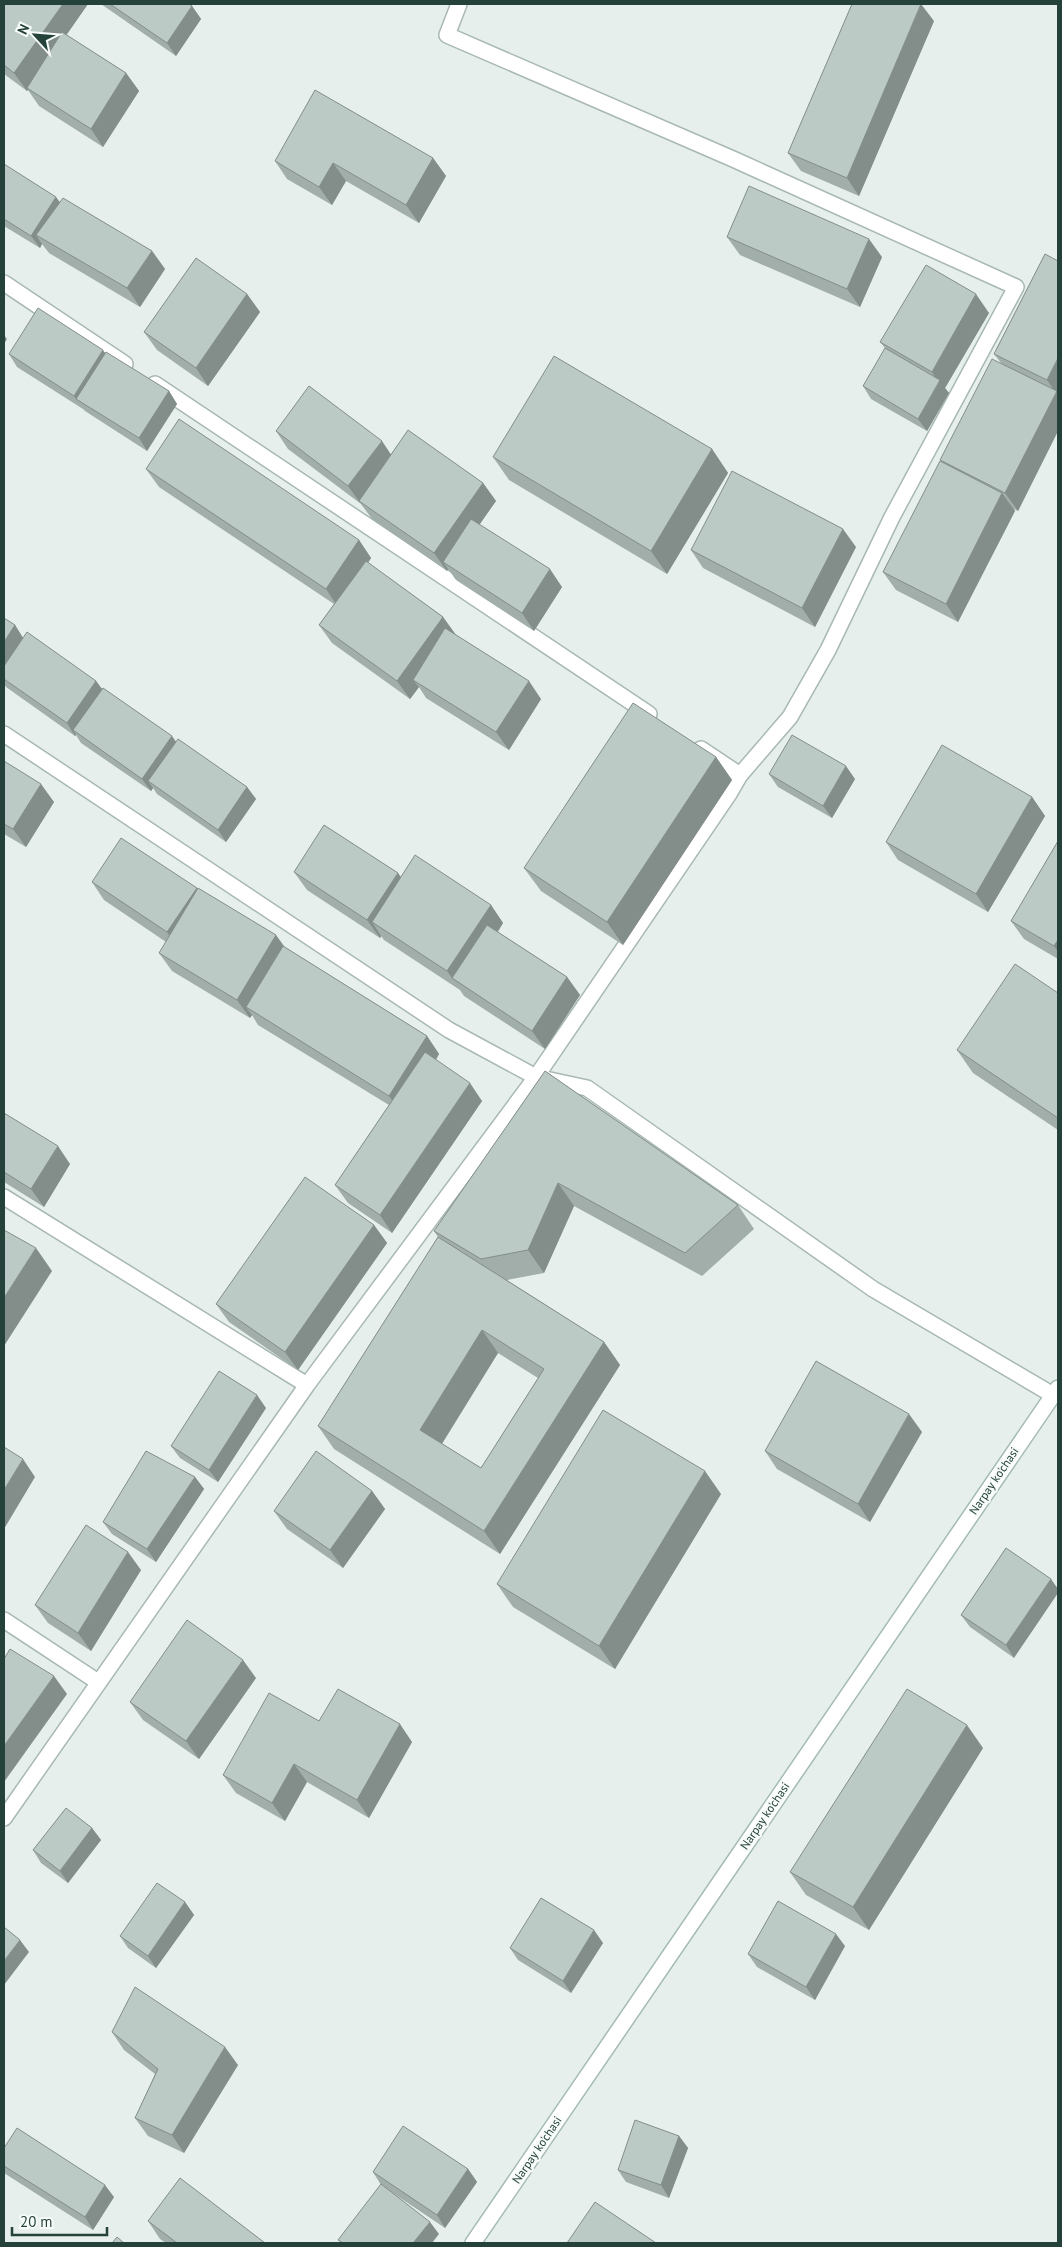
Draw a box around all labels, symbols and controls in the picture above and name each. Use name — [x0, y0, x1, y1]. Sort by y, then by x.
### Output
north arrow — [10, 10, 60, 60]
text: N — [13, 21, 33, 37]
street label: Narpay ko'chasi — [966, 1444, 1022, 1517]
street label: Narpay ko'chasi — [737, 1779, 793, 1852]
street label: Narpay ko'chasi — [509, 2113, 565, 2186]
scale bar — [12, 2204, 108, 2236]
text: 20 m — [20, 2212, 53, 2231]

